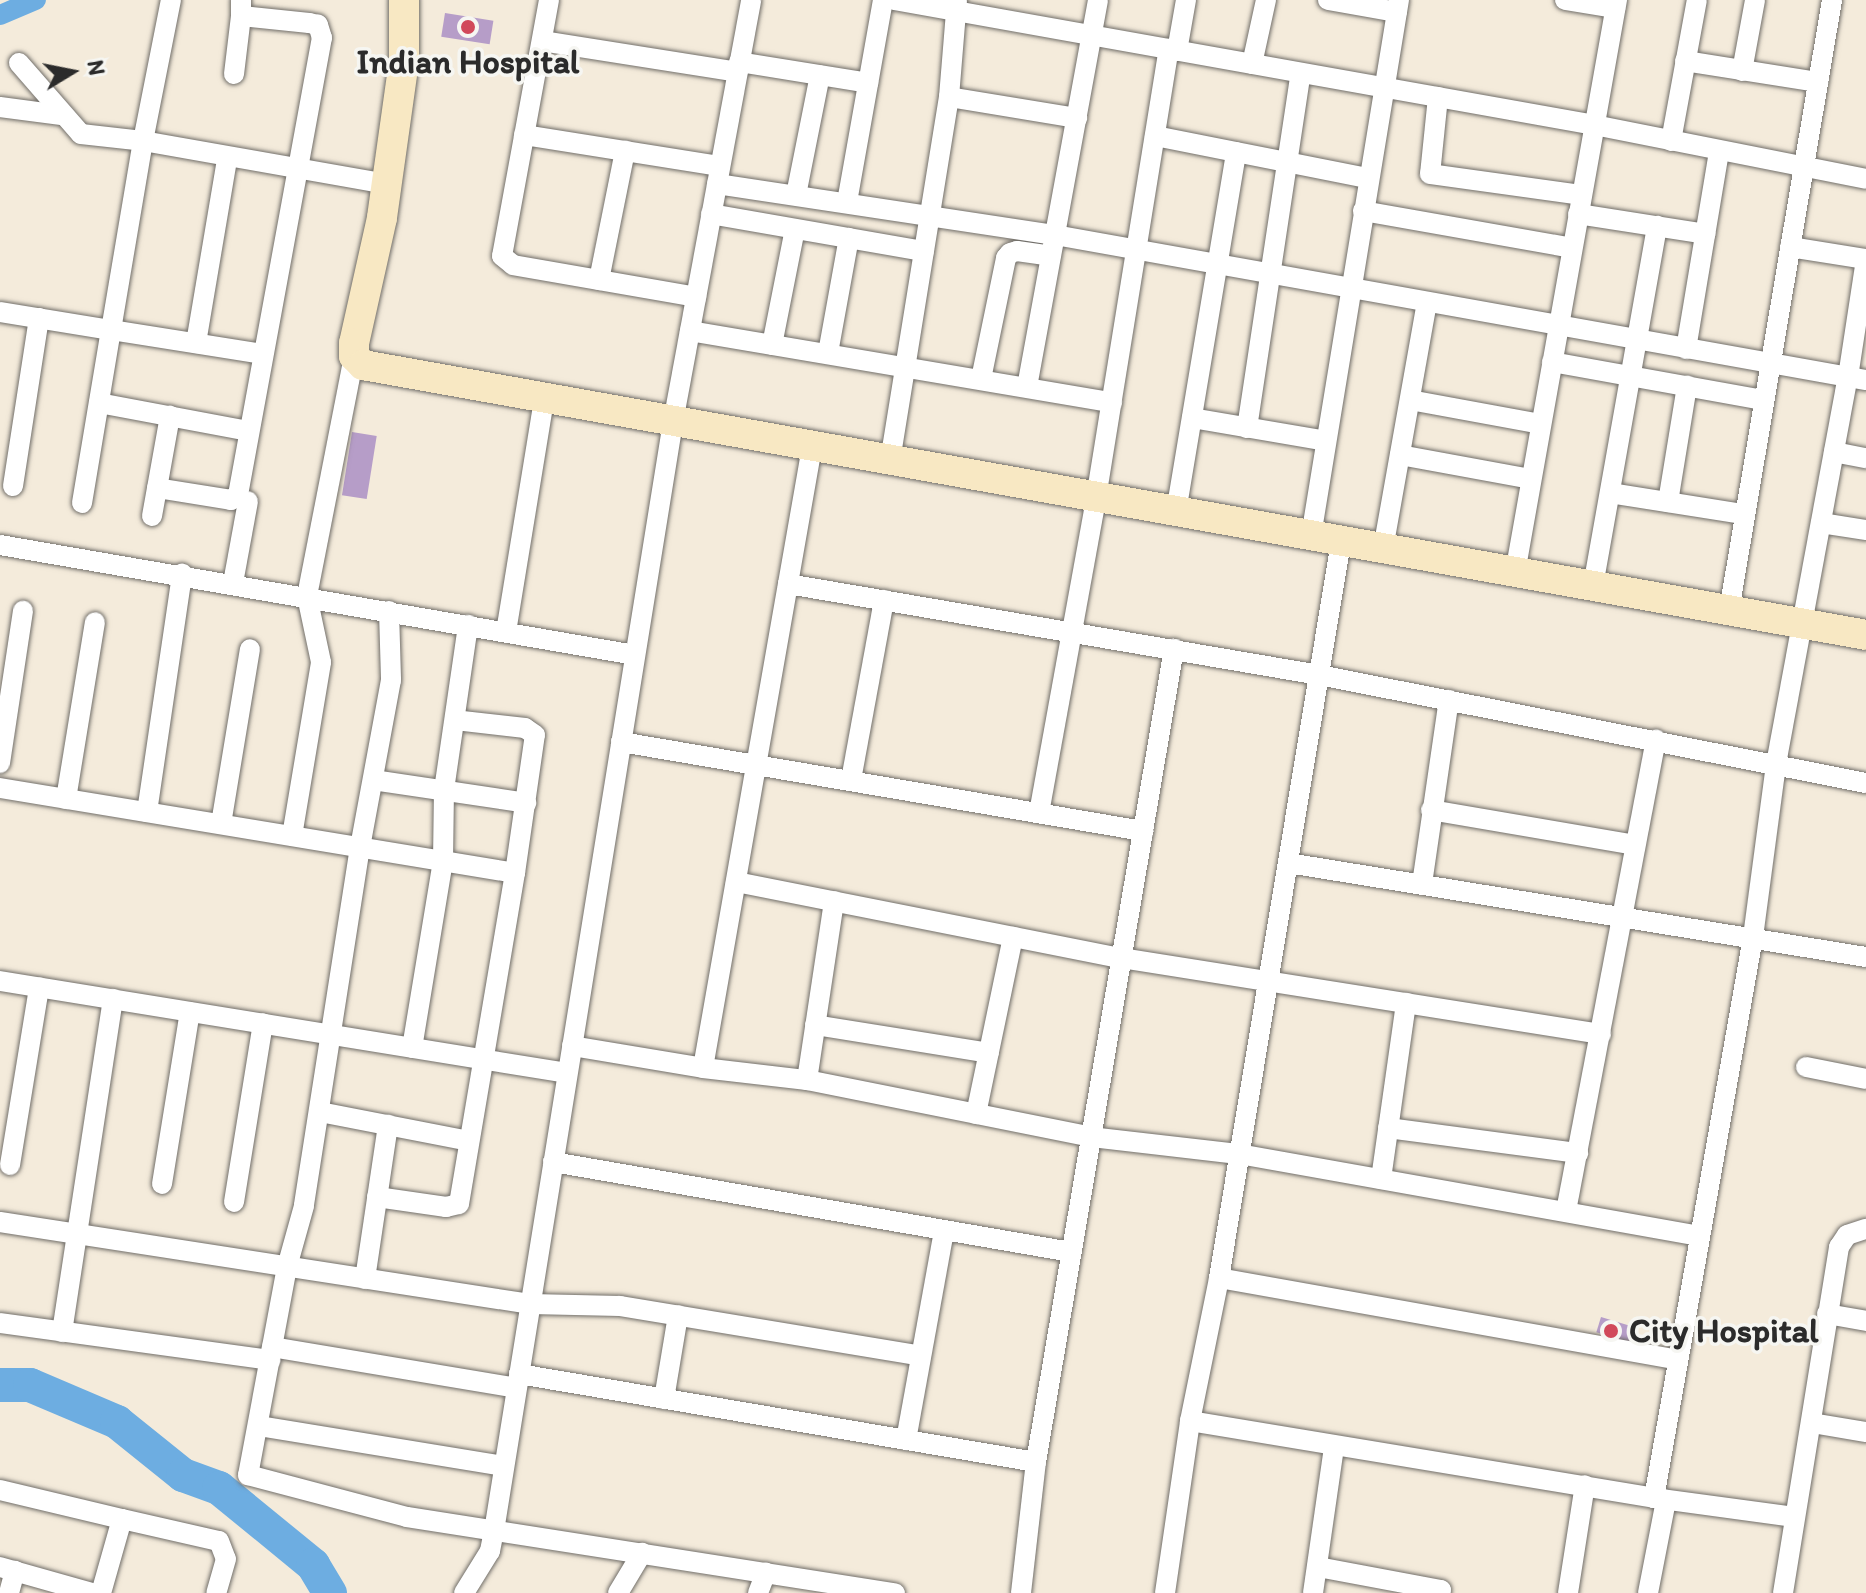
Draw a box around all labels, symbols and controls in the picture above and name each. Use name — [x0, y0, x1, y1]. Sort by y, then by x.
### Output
marker: Indian Hospital — [457, 16, 479, 38]
north arrow — [32, 32, 112, 112]
place label: Indian Hospital — [356, 42, 580, 82]
text: N — [82, 58, 111, 77]
place label: City Hospital — [1629, 1311, 1818, 1351]
marker: City Hospital — [1600, 1320, 1622, 1342]

